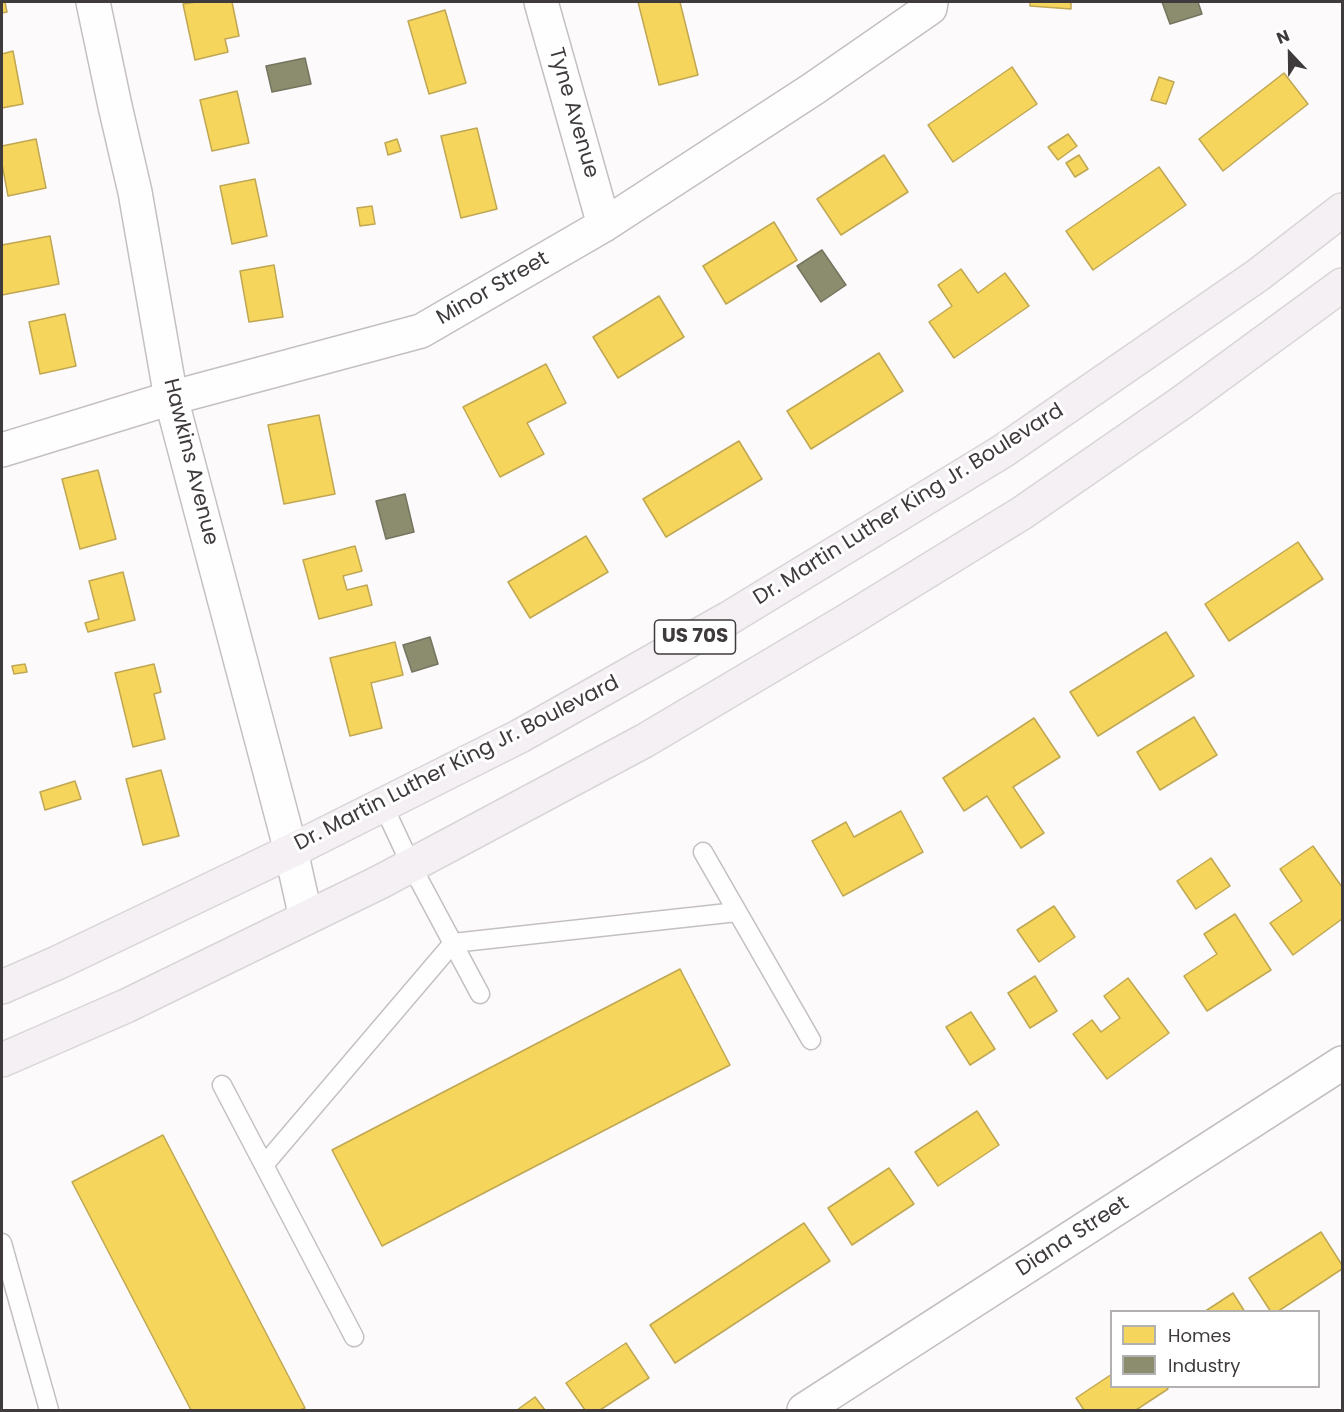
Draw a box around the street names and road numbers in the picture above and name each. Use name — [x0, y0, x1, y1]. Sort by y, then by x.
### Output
street label: Tyne Avenue — [542, 45, 604, 181]
street label: Minor Street — [433, 247, 553, 331]
street label: Hawkins Avenue — [157, 376, 223, 548]
street label: Dr. Martin Luther King Jr. Boulevard — [749, 399, 1069, 611]
road number: US 70S — [654, 620, 736, 654]
street label: Dr. Martin Luther King Jr. Boulevard — [291, 671, 623, 857]
street label: Diana Street — [1012, 1191, 1134, 1283]

